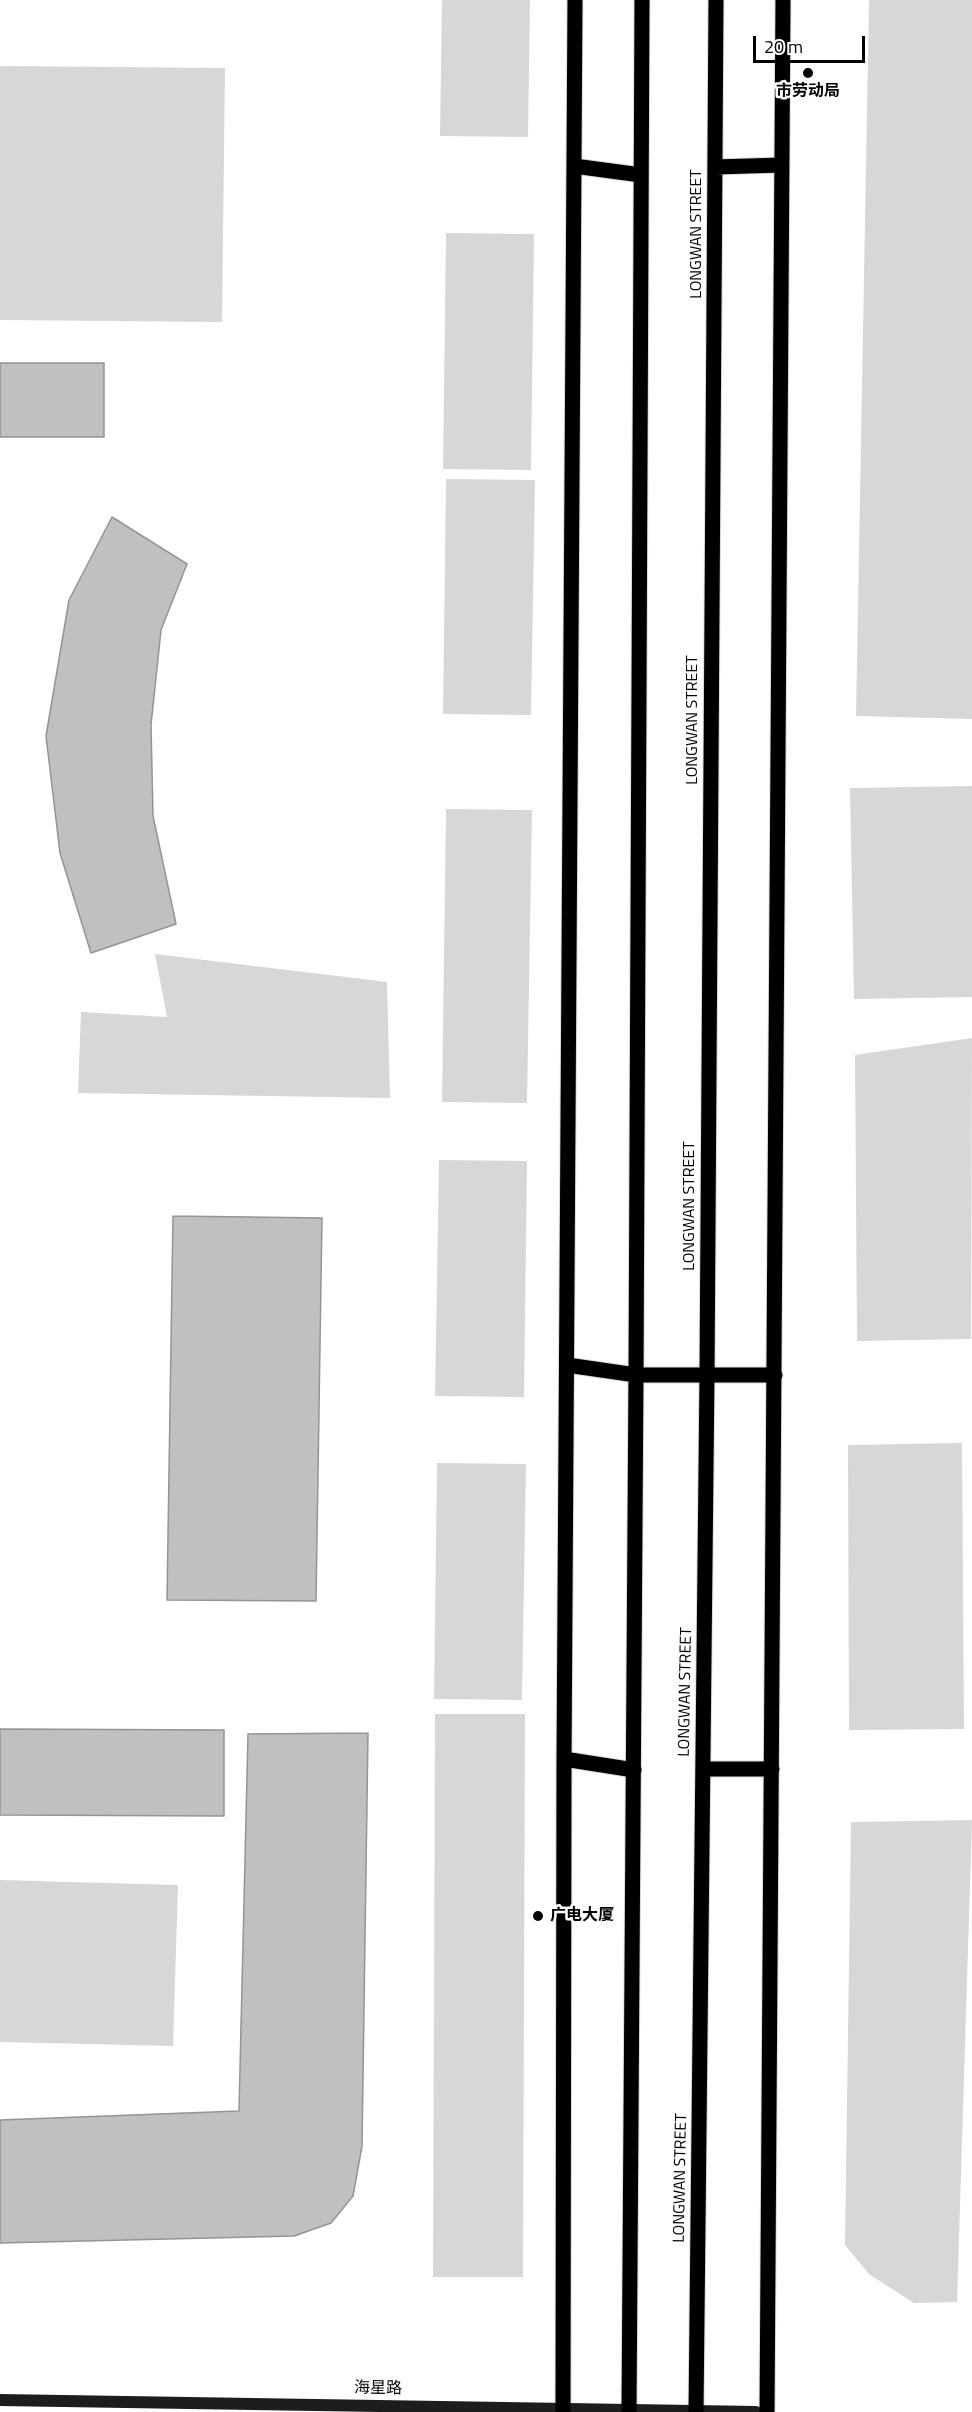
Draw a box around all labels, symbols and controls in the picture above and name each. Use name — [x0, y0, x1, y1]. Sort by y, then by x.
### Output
scale bar — [756, 24, 868, 62]
text: 20 m — [764, 33, 803, 60]
marker: 市劳动局 — [801, 66, 815, 80]
place label: 市劳动局 — [776, 82, 840, 102]
street label: LONGWAN STREET — [687, 169, 707, 299]
street label: LONGWAN STREET — [683, 655, 703, 785]
street label: LONGWAN STREET — [680, 1141, 700, 1271]
street label: LONGWAN STREET — [675, 1627, 697, 1757]
place label: 广电大厦 — [550, 1906, 614, 1926]
marker: 广电大厦 — [531, 1909, 545, 1923]
street label: LONGWAN STREET — [670, 2113, 692, 2243]
street label: 海星路 — [354, 2379, 402, 2399]

